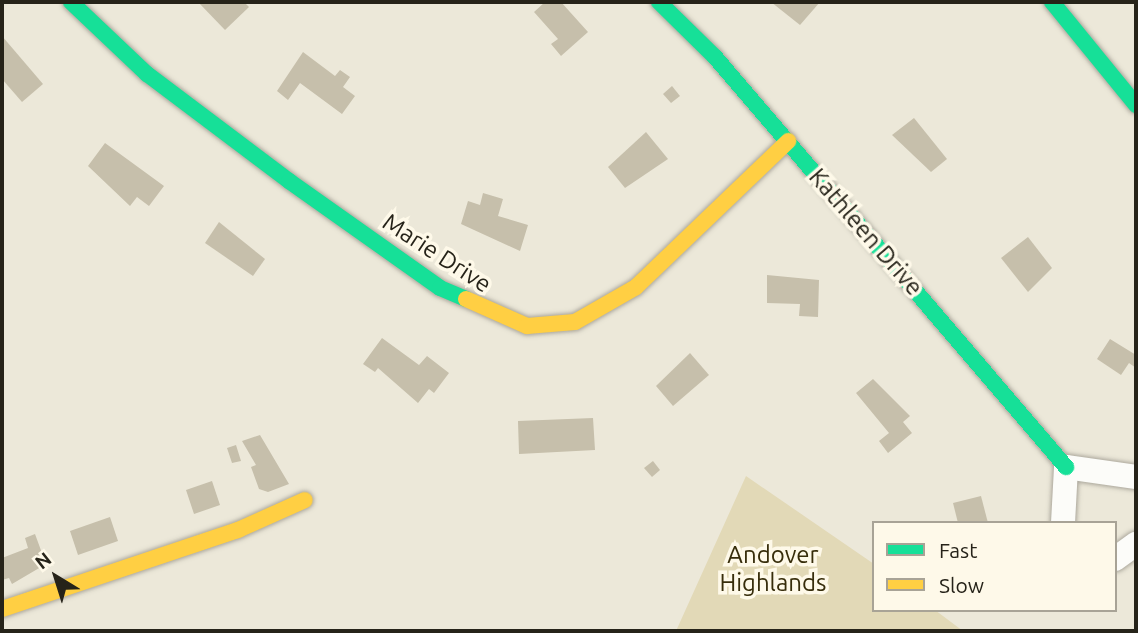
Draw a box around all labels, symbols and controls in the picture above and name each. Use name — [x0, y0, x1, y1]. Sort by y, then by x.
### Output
street label: Kathleen Drive — [803, 163, 929, 301]
street label: Marie Drive — [377, 207, 497, 299]
legend — [872, 521, 1117, 612]
text: Fast — [939, 538, 977, 562]
park label: Andover Highlands — [720, 541, 826, 597]
north arrow — [21, 542, 91, 612]
text: N — [31, 547, 55, 573]
text: Slow — [939, 573, 984, 597]

